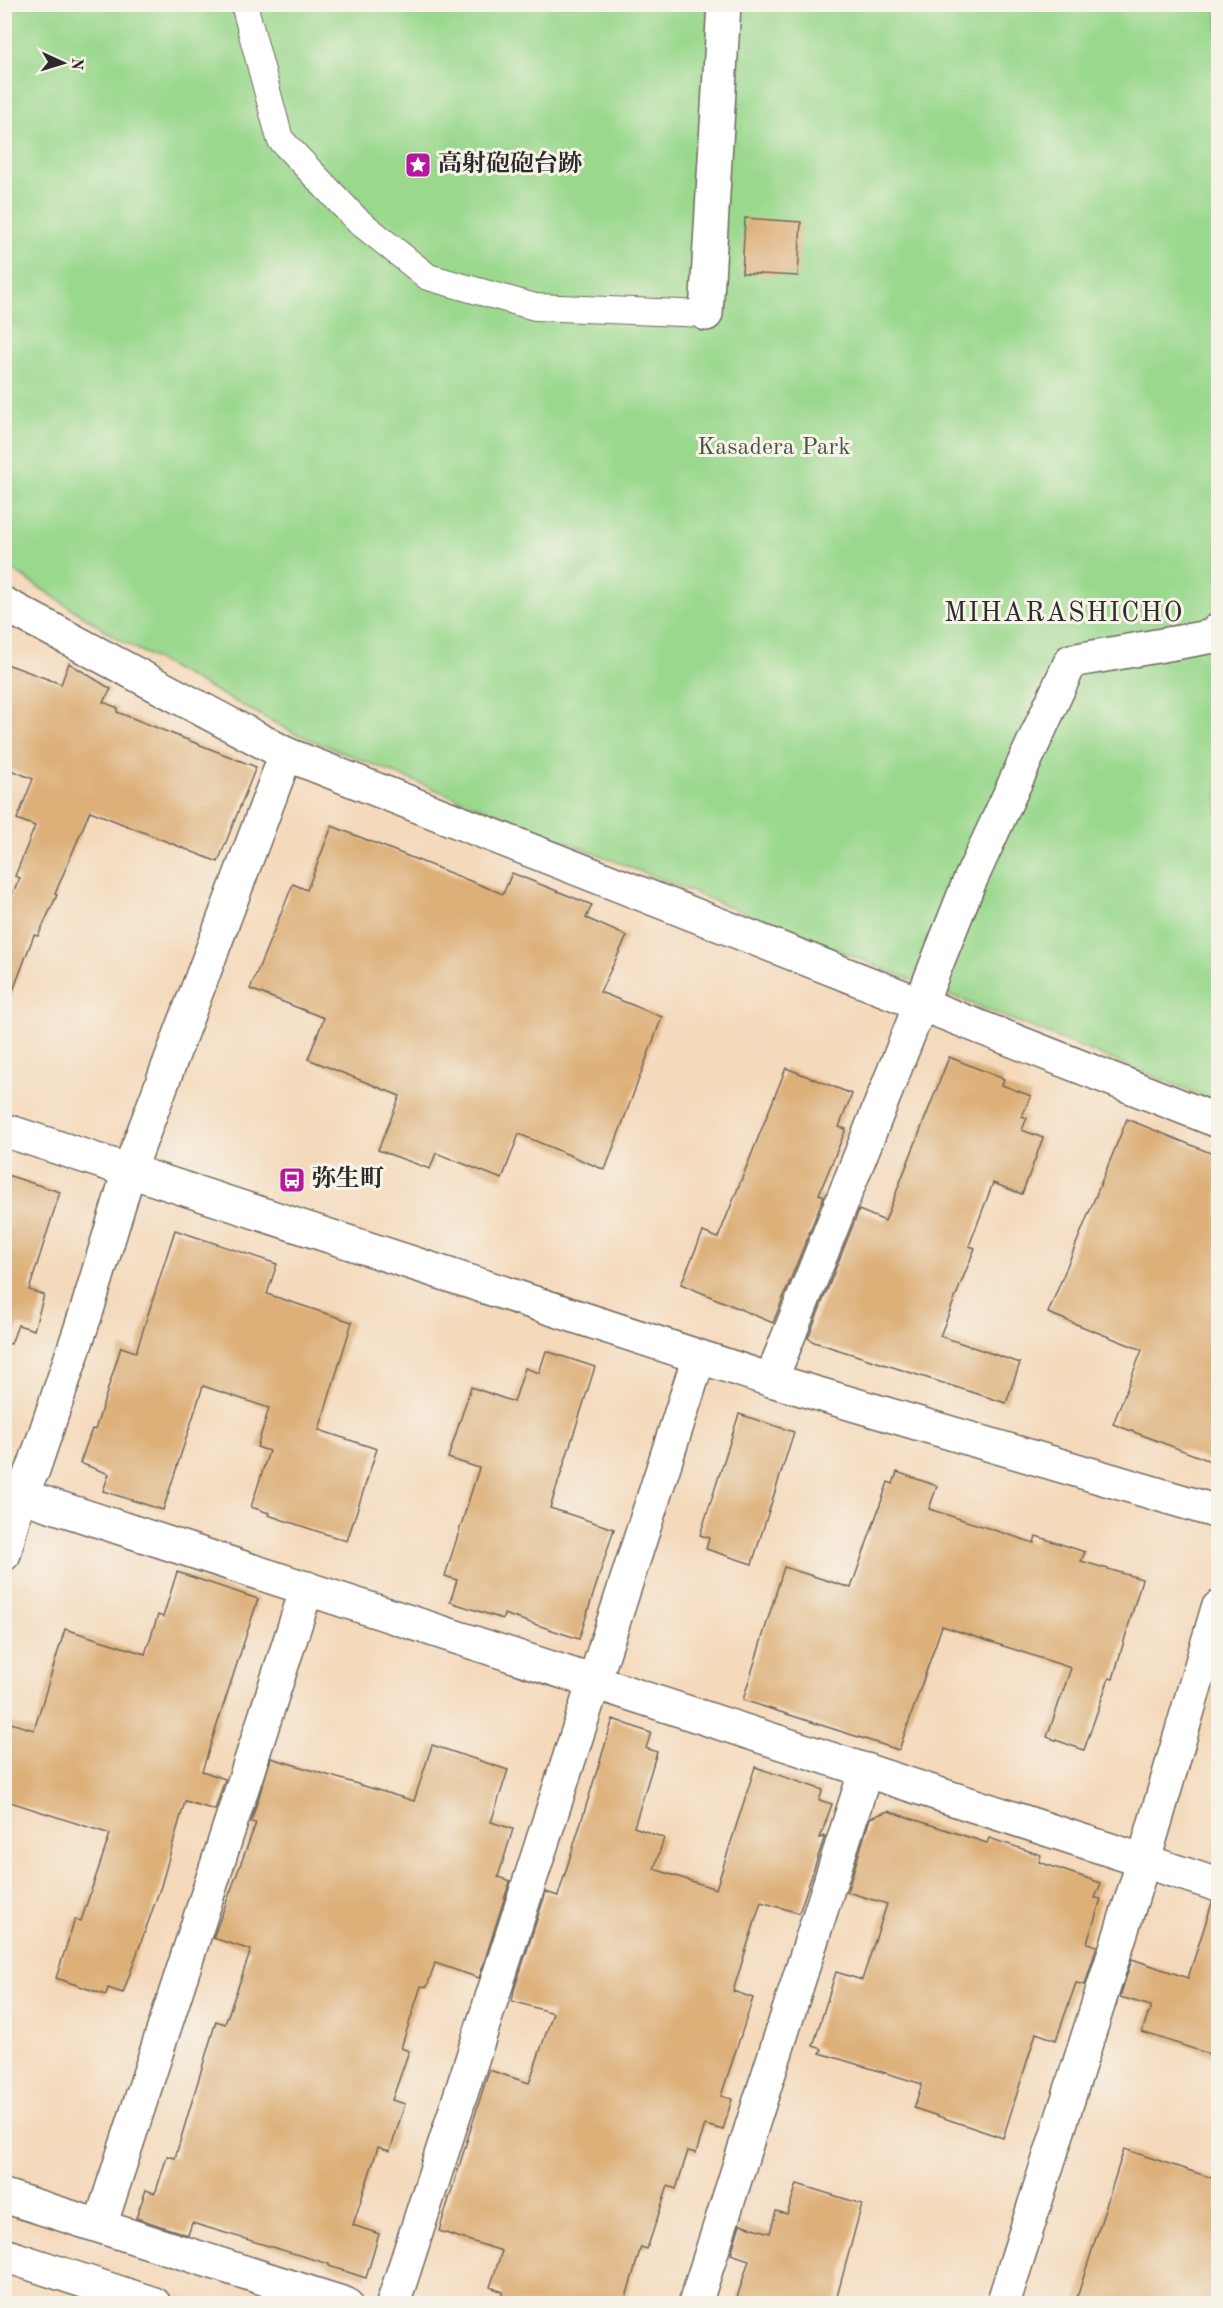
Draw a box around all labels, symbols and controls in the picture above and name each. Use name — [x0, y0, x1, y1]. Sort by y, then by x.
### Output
north arrow — [33, 33, 93, 93]
text: N — [68, 57, 84, 71]
place icon: 高射砲砲台跡 — [403, 150, 433, 180]
place label: 高射砲砲台跡 — [438, 150, 582, 177]
park label: Kasadera Park — [697, 436, 851, 460]
district label: MIHARASHICHO — [944, 600, 1184, 627]
bus stop icon: 弥生町 — [277, 1165, 307, 1195]
place label: 弥生町 — [312, 1165, 384, 1192]

